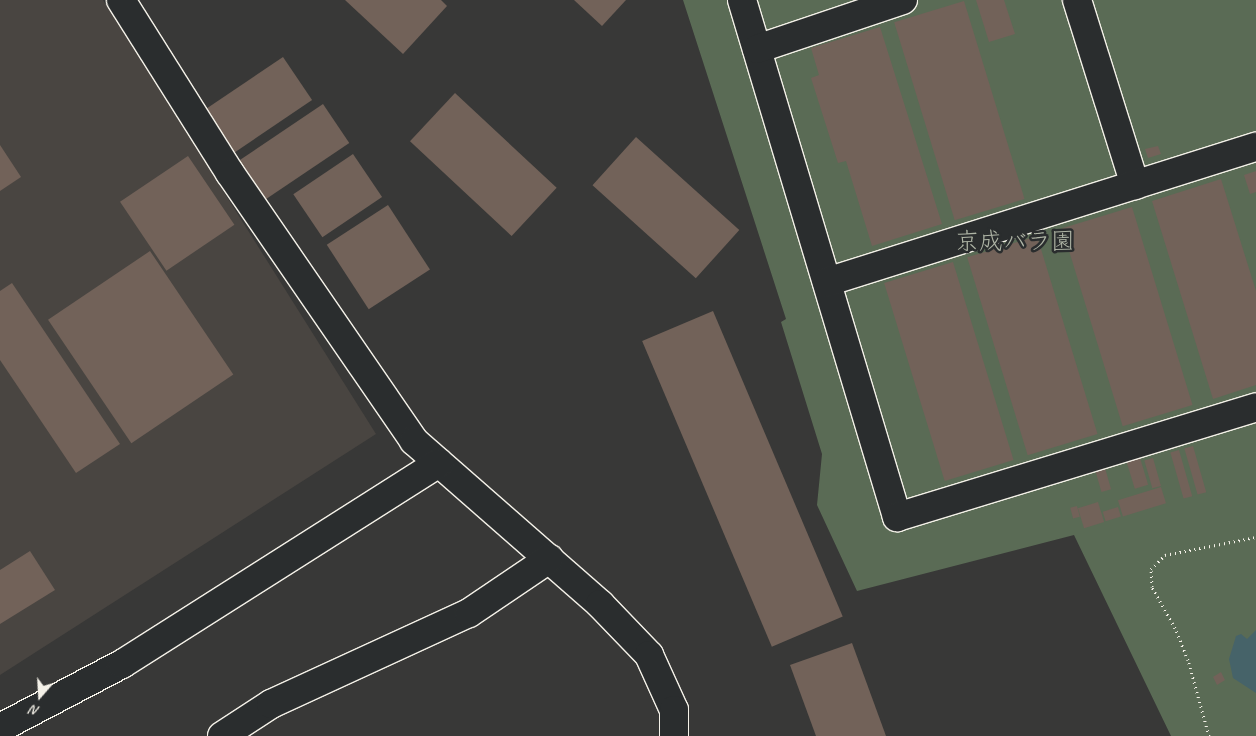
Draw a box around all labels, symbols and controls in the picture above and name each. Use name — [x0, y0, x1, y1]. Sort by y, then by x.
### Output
park label: 京成バラ園 — [955, 228, 1075, 256]
north arrow — [15, 671, 65, 721]
text: N — [28, 701, 42, 720]

